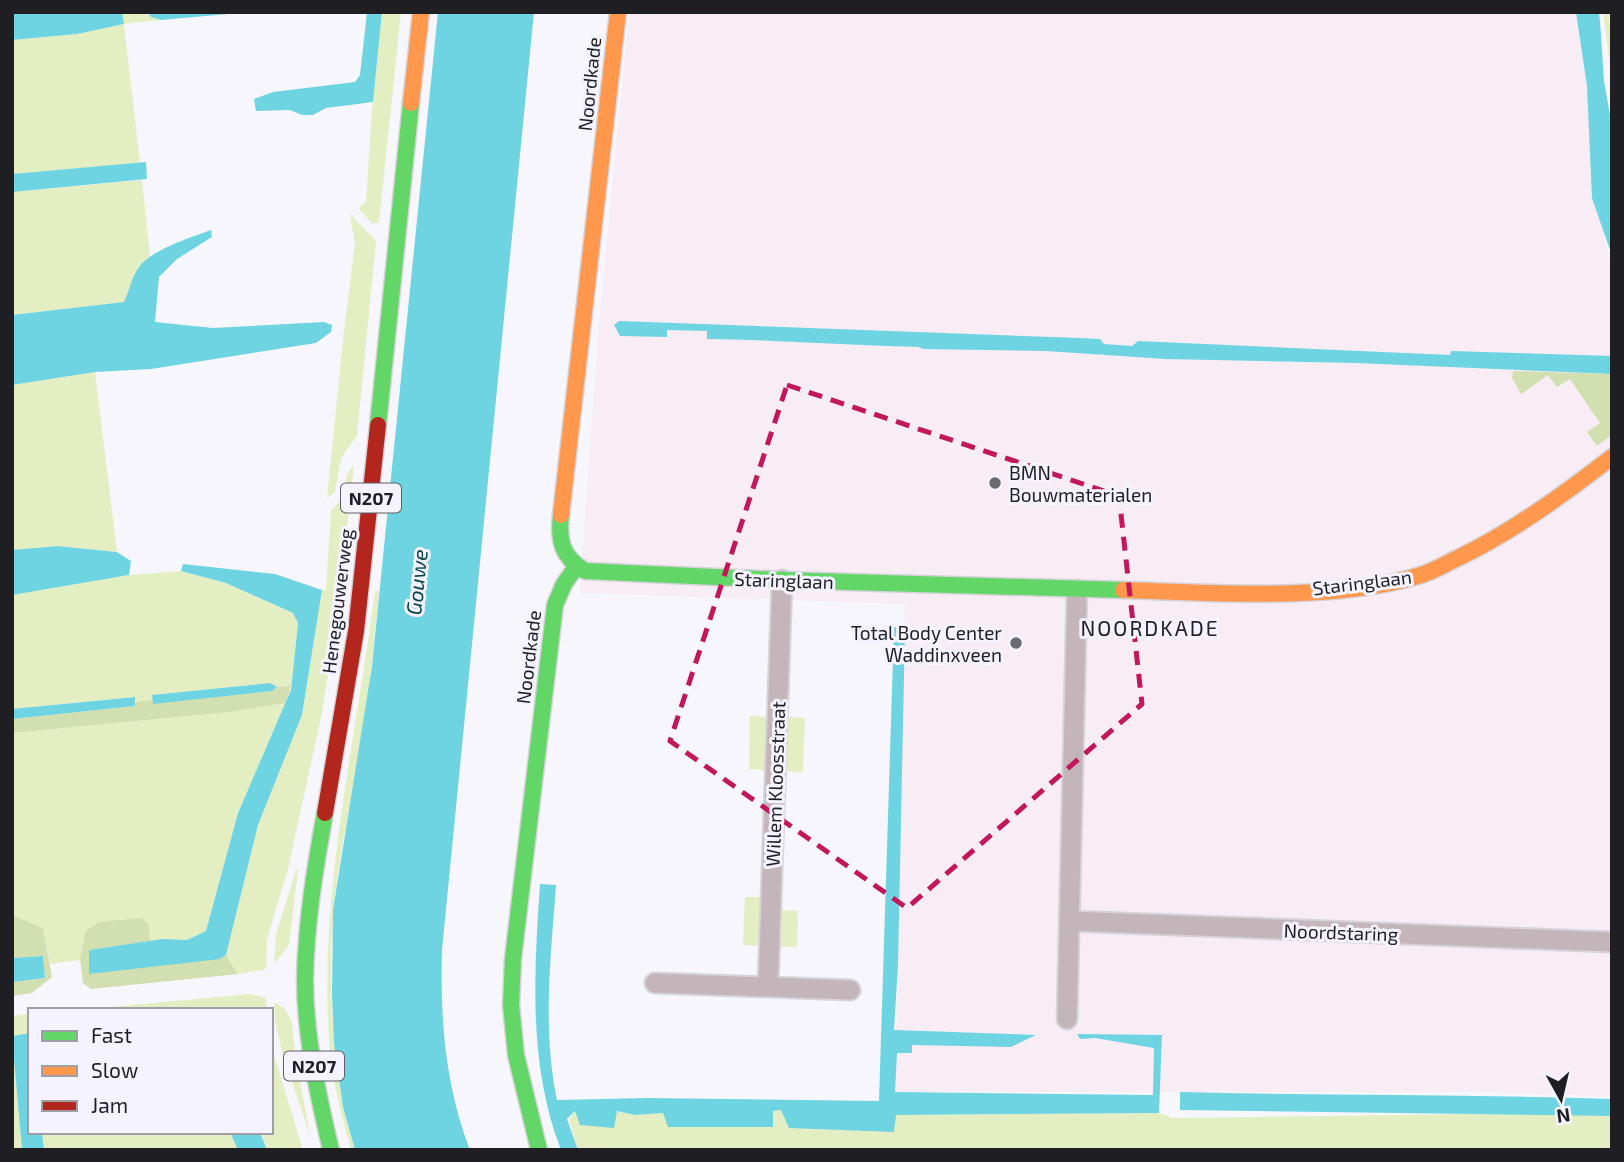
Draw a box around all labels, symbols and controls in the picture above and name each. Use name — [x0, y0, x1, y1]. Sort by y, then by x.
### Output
street label: Noordkade — [573, 36, 605, 132]
place label: BMN Bouwmaterialen — [1009, 461, 1152, 506]
marker: BMN Bouwmaterialen — [987, 475, 1003, 491]
road number: N207 — [341, 484, 401, 512]
street label: Henegouwerweg — [317, 527, 357, 675]
water label: Gouwe — [400, 548, 432, 616]
street label: Staringlaan — [1311, 565, 1413, 599]
street label: Staringlaan — [734, 567, 834, 593]
street label: Noordkade — [511, 609, 545, 705]
district label: NOORDKADE — [1081, 615, 1219, 640]
place label: Total Body Center Waddinxveen — [851, 621, 1002, 666]
marker: Total Body Center Waddinxveen — [1008, 635, 1024, 651]
street label: Willem Kloosstraat — [761, 701, 789, 867]
street label: Noordstaring — [1283, 919, 1399, 946]
legend — [28, 1008, 273, 1134]
text: Fast — [91, 1022, 132, 1047]
road number: N207 — [284, 1051, 344, 1080]
text: Slow — [91, 1057, 138, 1082]
north arrow — [1526, 1064, 1596, 1134]
text: Jam — [91, 1092, 128, 1117]
text: N — [1555, 1104, 1572, 1129]

